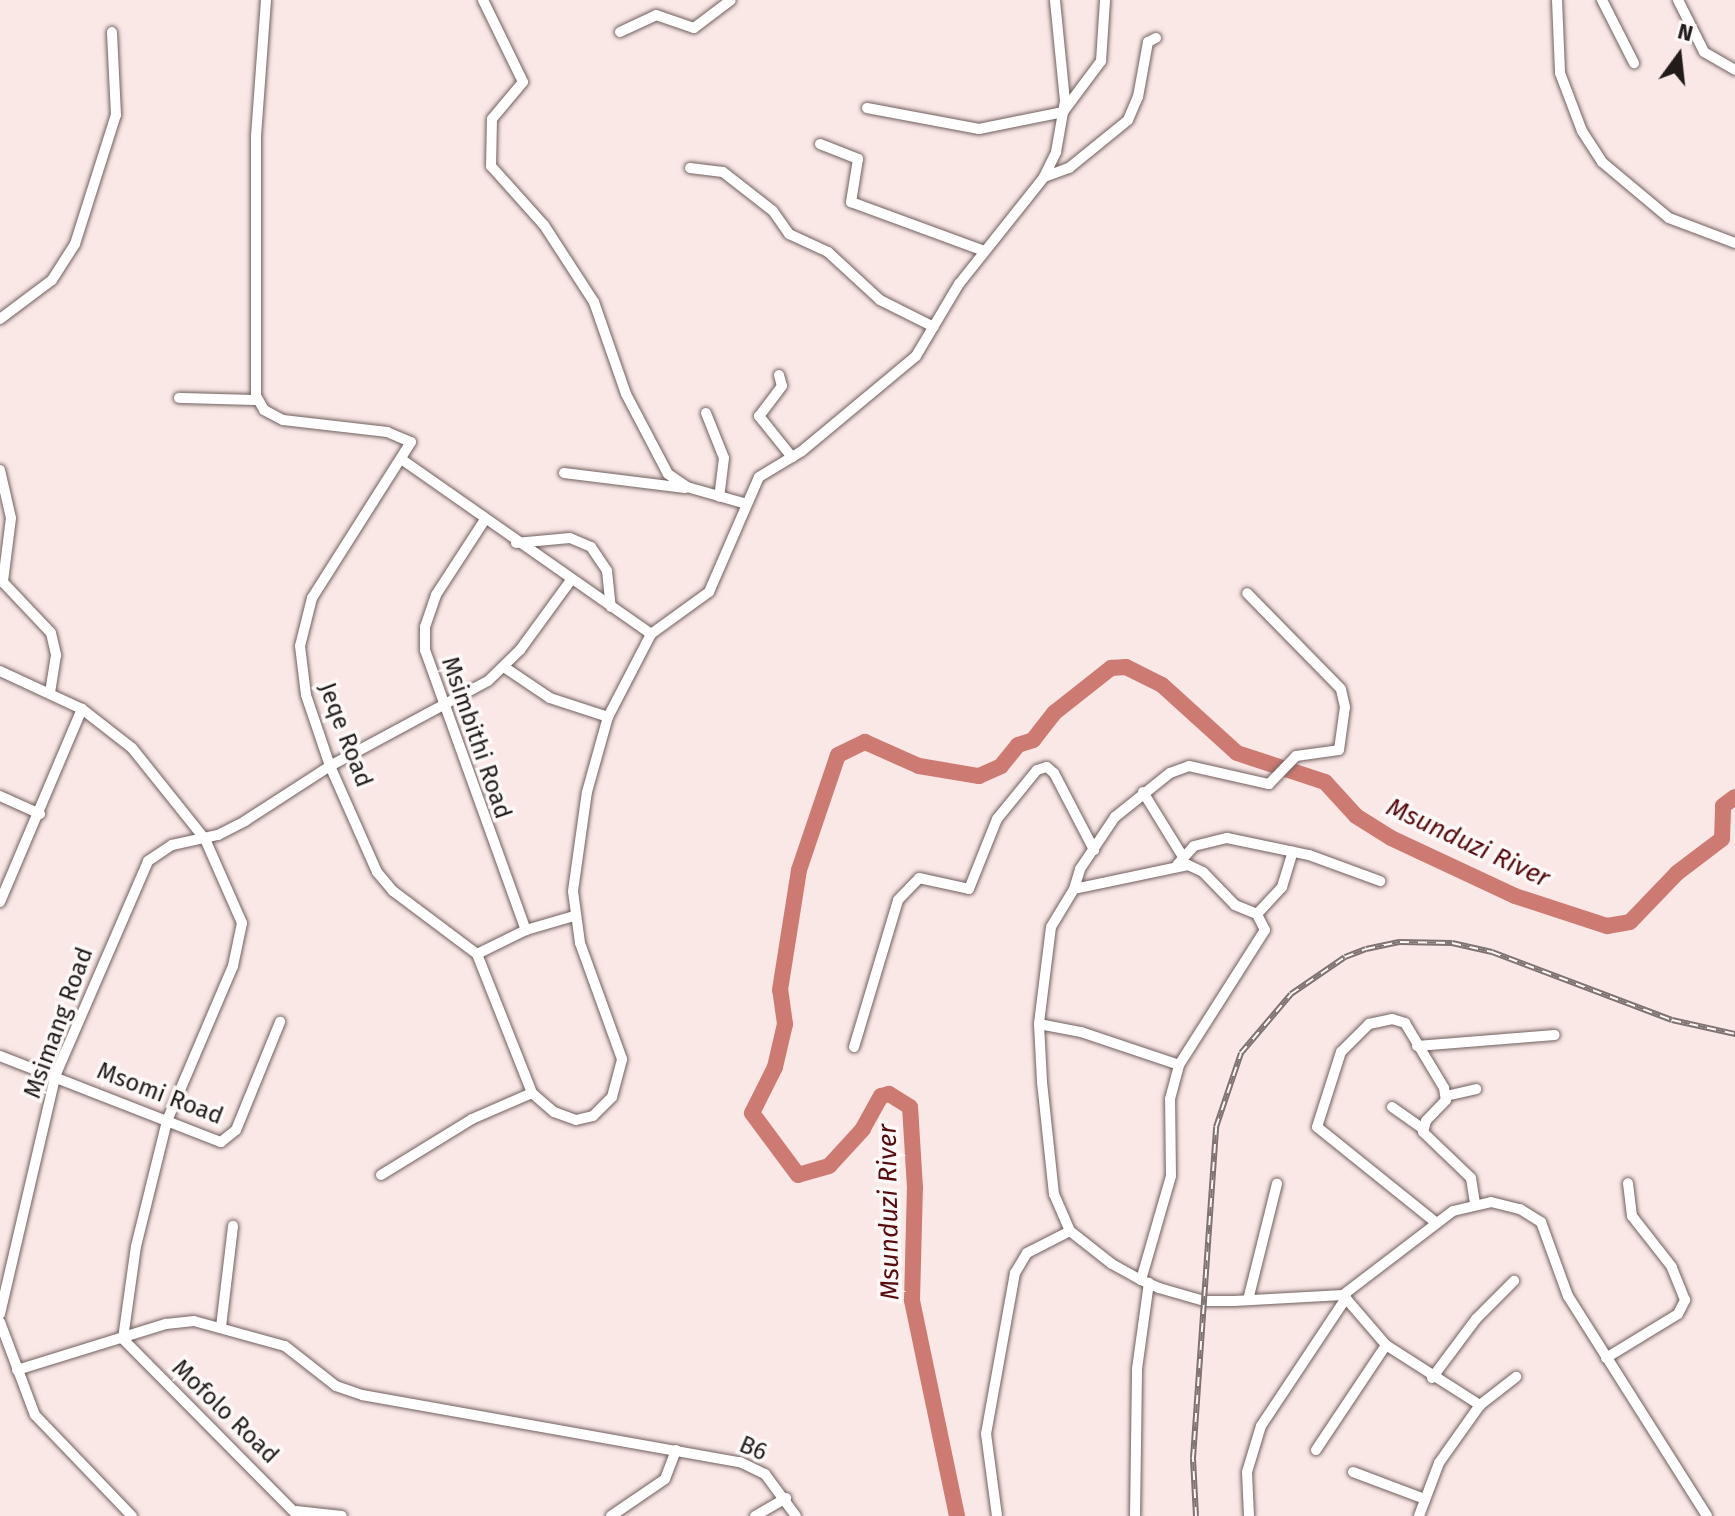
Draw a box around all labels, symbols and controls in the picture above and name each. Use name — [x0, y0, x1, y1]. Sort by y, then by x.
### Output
north arrow — [1639, 16, 1719, 96]
text: N — [1675, 17, 1696, 47]
street label: Msimbithi Road — [435, 653, 517, 823]
street label: Jeqe Road — [312, 679, 378, 791]
water label: Msunduzi River — [1382, 792, 1554, 894]
street label: Msimang Road — [18, 944, 100, 1102]
street label: Msomi Road — [93, 1057, 227, 1131]
water label: Msunduzi River — [872, 1124, 906, 1300]
street label: Mofolo Road — [166, 1354, 284, 1470]
street label: B6 — [735, 1430, 771, 1468]

